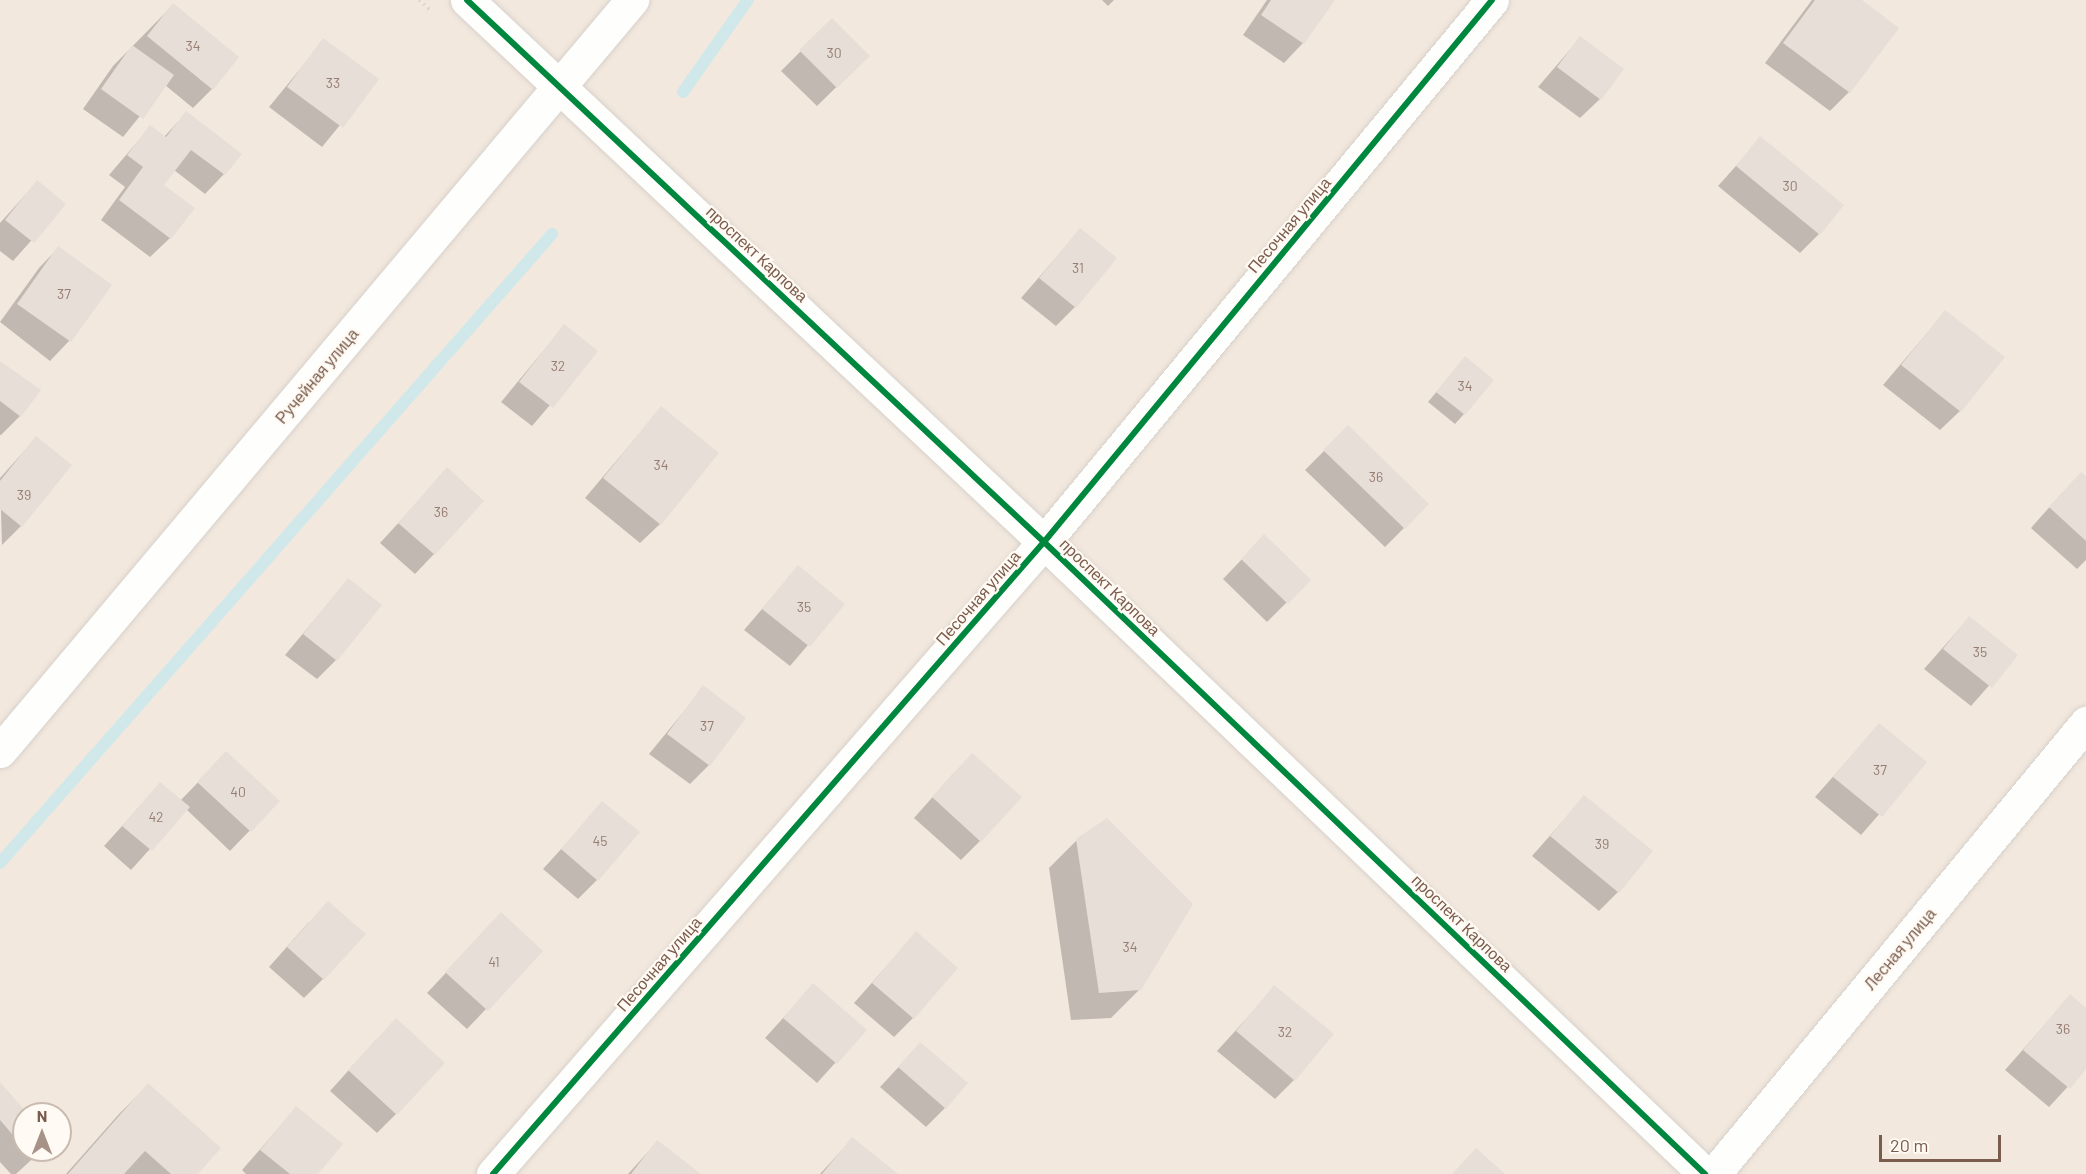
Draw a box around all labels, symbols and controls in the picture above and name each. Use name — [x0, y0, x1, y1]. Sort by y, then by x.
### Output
house number: 34 — [186, 38, 200, 54]
house number: 30 — [826, 45, 842, 61]
house number: 33 — [326, 75, 340, 91]
street label: Песочная улица — [1243, 173, 1335, 277]
house number: 30 — [1782, 178, 1798, 194]
street label: проспект Карпова — [702, 202, 812, 306]
house number: 31 — [1072, 260, 1084, 276]
house number: 37 — [57, 286, 71, 302]
street label: Ручейная улица — [272, 324, 362, 428]
house number: 32 — [551, 358, 565, 374]
house number: 34 — [1458, 378, 1472, 394]
house number: 34 — [654, 457, 668, 473]
house number: 36 — [1369, 469, 1383, 485]
house number: 39 — [17, 487, 31, 503]
house number: 36 — [434, 504, 448, 520]
street label: проспект Карпова — [1056, 534, 1164, 640]
street label: Песочная улица — [932, 547, 1024, 649]
house number: 35 — [797, 599, 811, 615]
house number: 35 — [1973, 644, 1987, 660]
house number: 37 — [700, 718, 714, 734]
house number: 37 — [1873, 762, 1887, 778]
house number: 40 — [230, 784, 246, 800]
house number: 42 — [148, 809, 164, 825]
house number: 45 — [593, 833, 607, 849]
house number: 39 — [1595, 836, 1609, 852]
street label: проспект Карпова — [1408, 870, 1516, 976]
street label: Лесная улица — [1860, 904, 1940, 994]
street label: Песочная улица — [613, 913, 705, 1015]
house number: 34 — [1123, 939, 1137, 955]
house number: 41 — [488, 954, 500, 970]
house number: 36 — [2056, 1021, 2070, 1037]
house number: 32 — [1278, 1024, 1292, 1040]
north arrow — [12, 1102, 72, 1162]
text: N — [37, 1106, 47, 1125]
scale bar — [1882, 1123, 2004, 1161]
text: 20 m — [1890, 1134, 1928, 1156]

